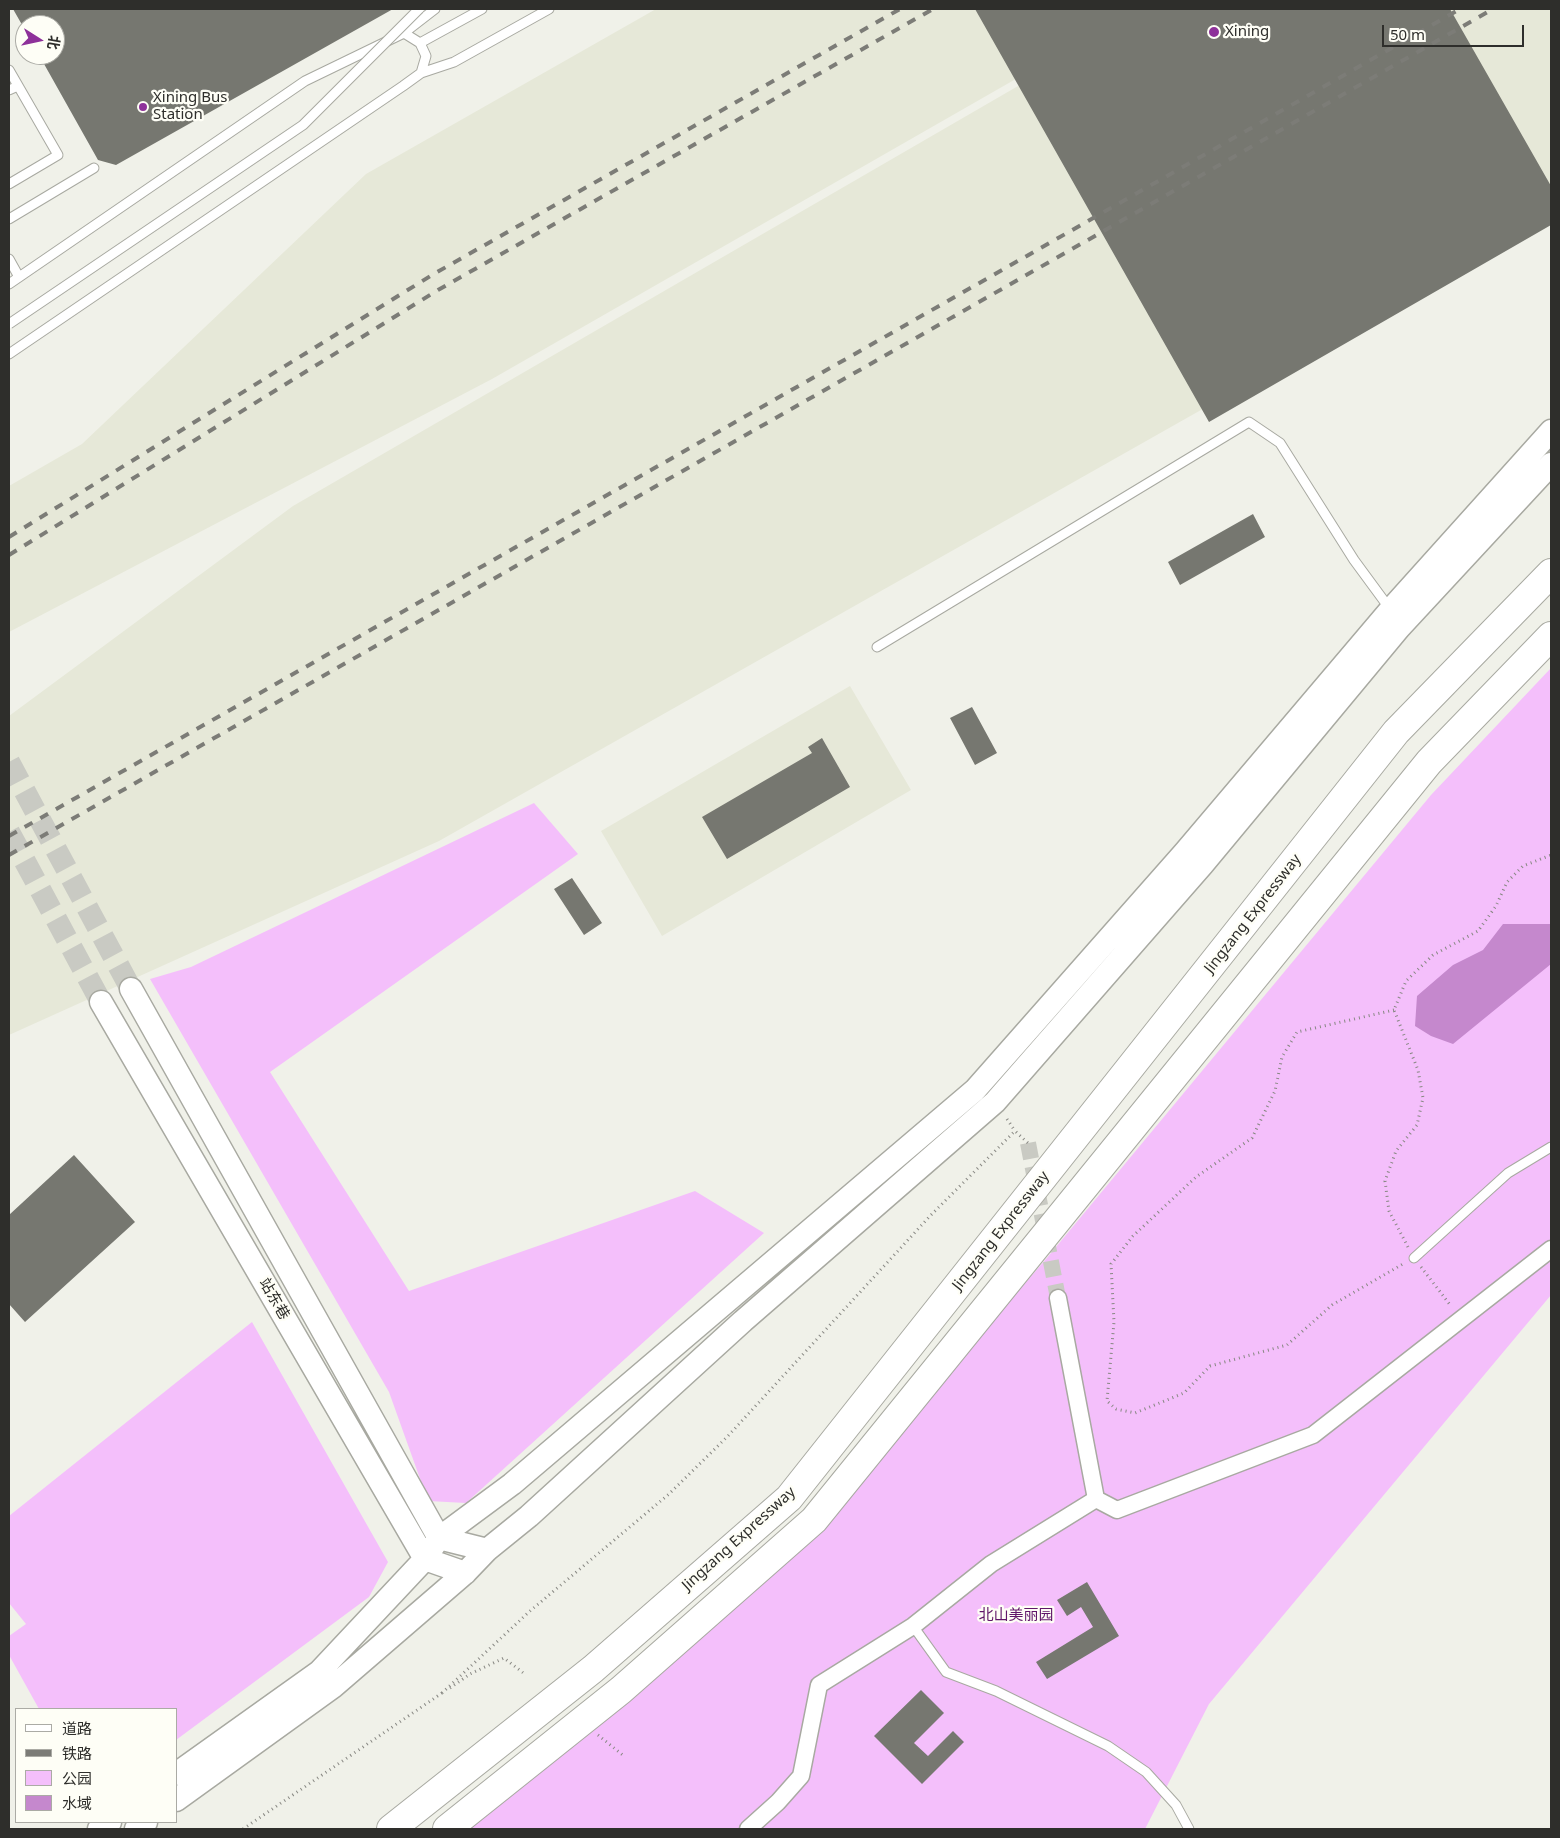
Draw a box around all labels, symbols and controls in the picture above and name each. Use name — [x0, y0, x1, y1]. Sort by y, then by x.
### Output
north arrow — [15, 15, 65, 65]
scale bar — [1385, 15, 1528, 47]
place label: Xining — [1225, 23, 1269, 41]
text: 50 m — [1390, 24, 1425, 44]
marker: Xining — [1207, 25, 1221, 39]
text: 北 — [44, 34, 65, 51]
place label: Xining Bus Station — [153, 89, 227, 124]
marker: Xining Bus Station — [137, 101, 149, 113]
street label: Jingzang Expressway — [1201, 851, 1305, 977]
street label: Jingzang Expressway — [949, 1168, 1053, 1294]
street label: 站东巷 — [255, 1275, 293, 1323]
street label: Jingzang Expressway — [679, 1483, 799, 1595]
park label: 北山美丽园 — [979, 1607, 1053, 1625]
legend — [15, 1708, 178, 1823]
text: 道路 — [62, 1718, 92, 1738]
text: 铁路 — [62, 1743, 92, 1763]
text: 公园 — [62, 1768, 92, 1788]
text: 水域 — [62, 1793, 92, 1813]

